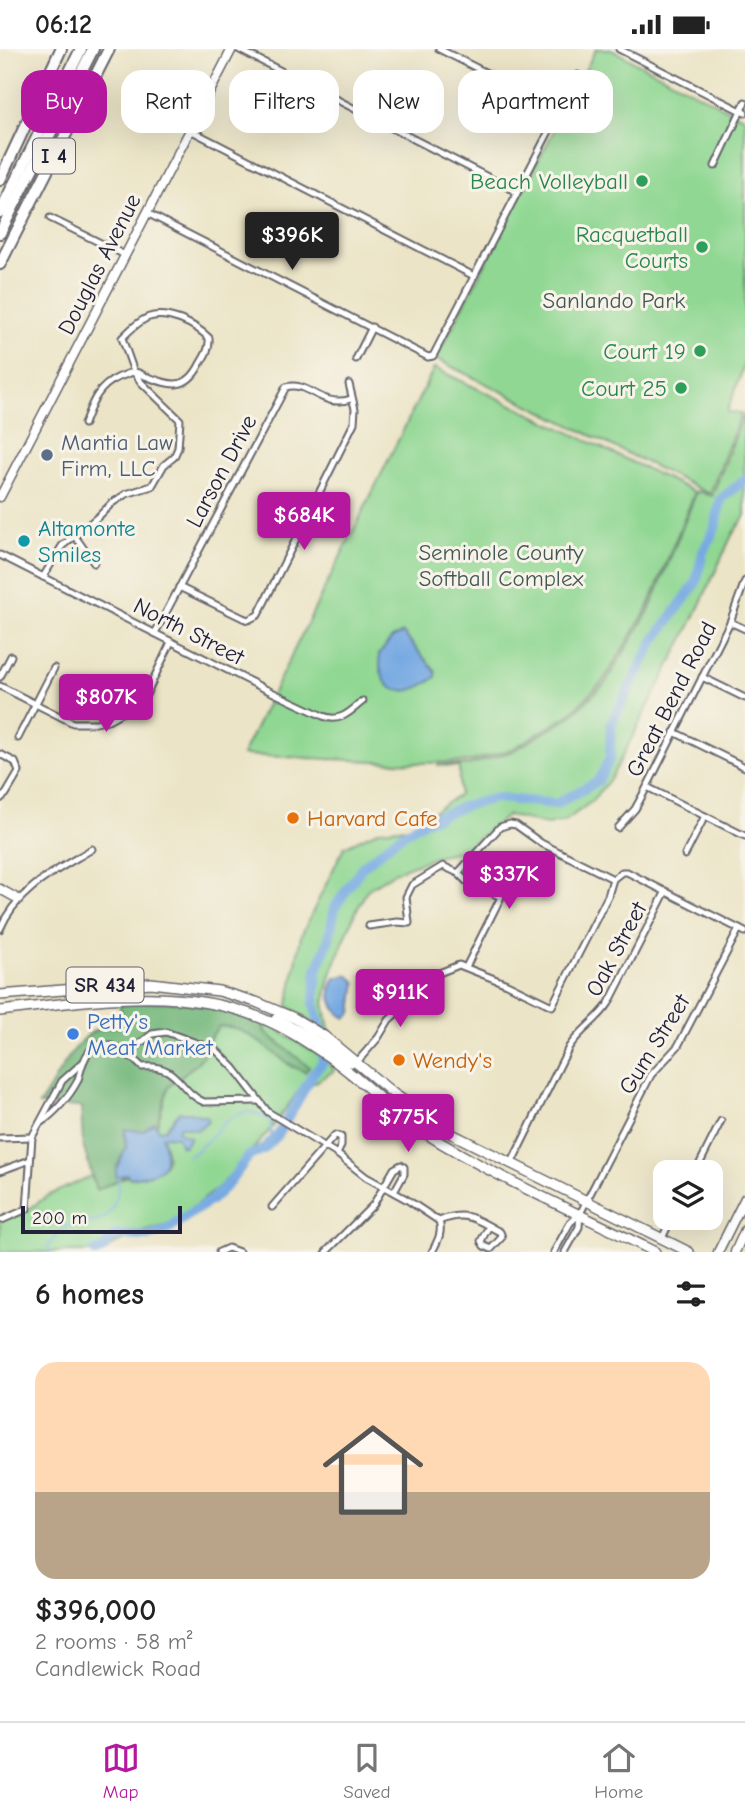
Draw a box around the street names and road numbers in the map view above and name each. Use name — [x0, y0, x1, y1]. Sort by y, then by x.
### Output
road number: I 4 — [33, 139, 75, 173]
street label: Douglas Avenue — [52, 189, 147, 339]
street label: Larson Drive — [180, 410, 262, 532]
street label: North Street — [129, 592, 250, 671]
street label: Great Bend Road — [621, 617, 722, 781]
street label: Oak Street — [580, 896, 653, 1001]
road number: SR 434 — [66, 967, 144, 1003]
street label: Gum Street — [613, 988, 696, 1099]

